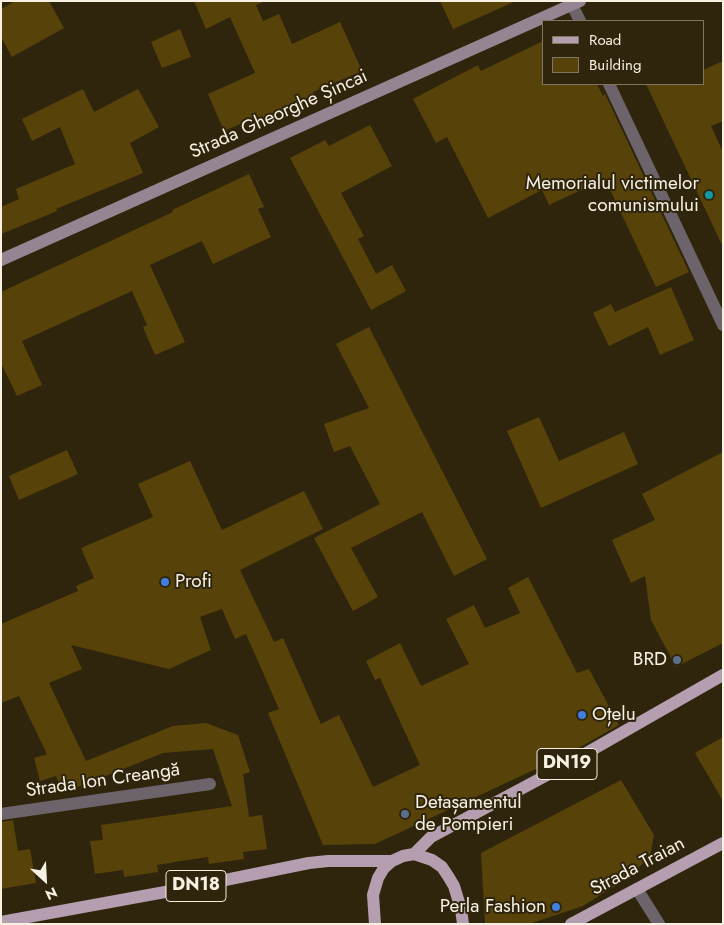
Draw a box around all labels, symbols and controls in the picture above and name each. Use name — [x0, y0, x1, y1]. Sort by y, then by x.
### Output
legend — [542, 20, 704, 85]
text: Road — [589, 29, 621, 51]
text: Building — [589, 54, 641, 76]
street label: Strada Gheorghe Șincai — [187, 66, 371, 164]
place label: Memorialul victimelor comunismului — [526, 173, 699, 217]
marker: Memorialul victimelor comunismului — [703, 189, 715, 201]
place label: Profi — [175, 571, 212, 593]
marker: Profi — [159, 576, 171, 588]
place label: BRD — [633, 649, 667, 671]
marker: BRD — [671, 654, 683, 666]
place label: Oțelu — [592, 704, 636, 726]
marker: Oțelu — [576, 709, 588, 721]
road number: DN19 — [537, 749, 597, 780]
street label: Strada Ion Creangă — [25, 759, 181, 803]
place label: Detașamentul de Pompieri — [415, 792, 522, 836]
marker: Detașamentul de Pompieri — [399, 808, 411, 820]
street label: Strada Traian — [587, 833, 689, 901]
north arrow — [20, 855, 70, 905]
road number: DN18 — [166, 870, 226, 901]
text: N — [42, 882, 61, 905]
place label: Perla Fashion — [440, 896, 546, 918]
marker: Perla Fashion — [550, 901, 562, 913]

